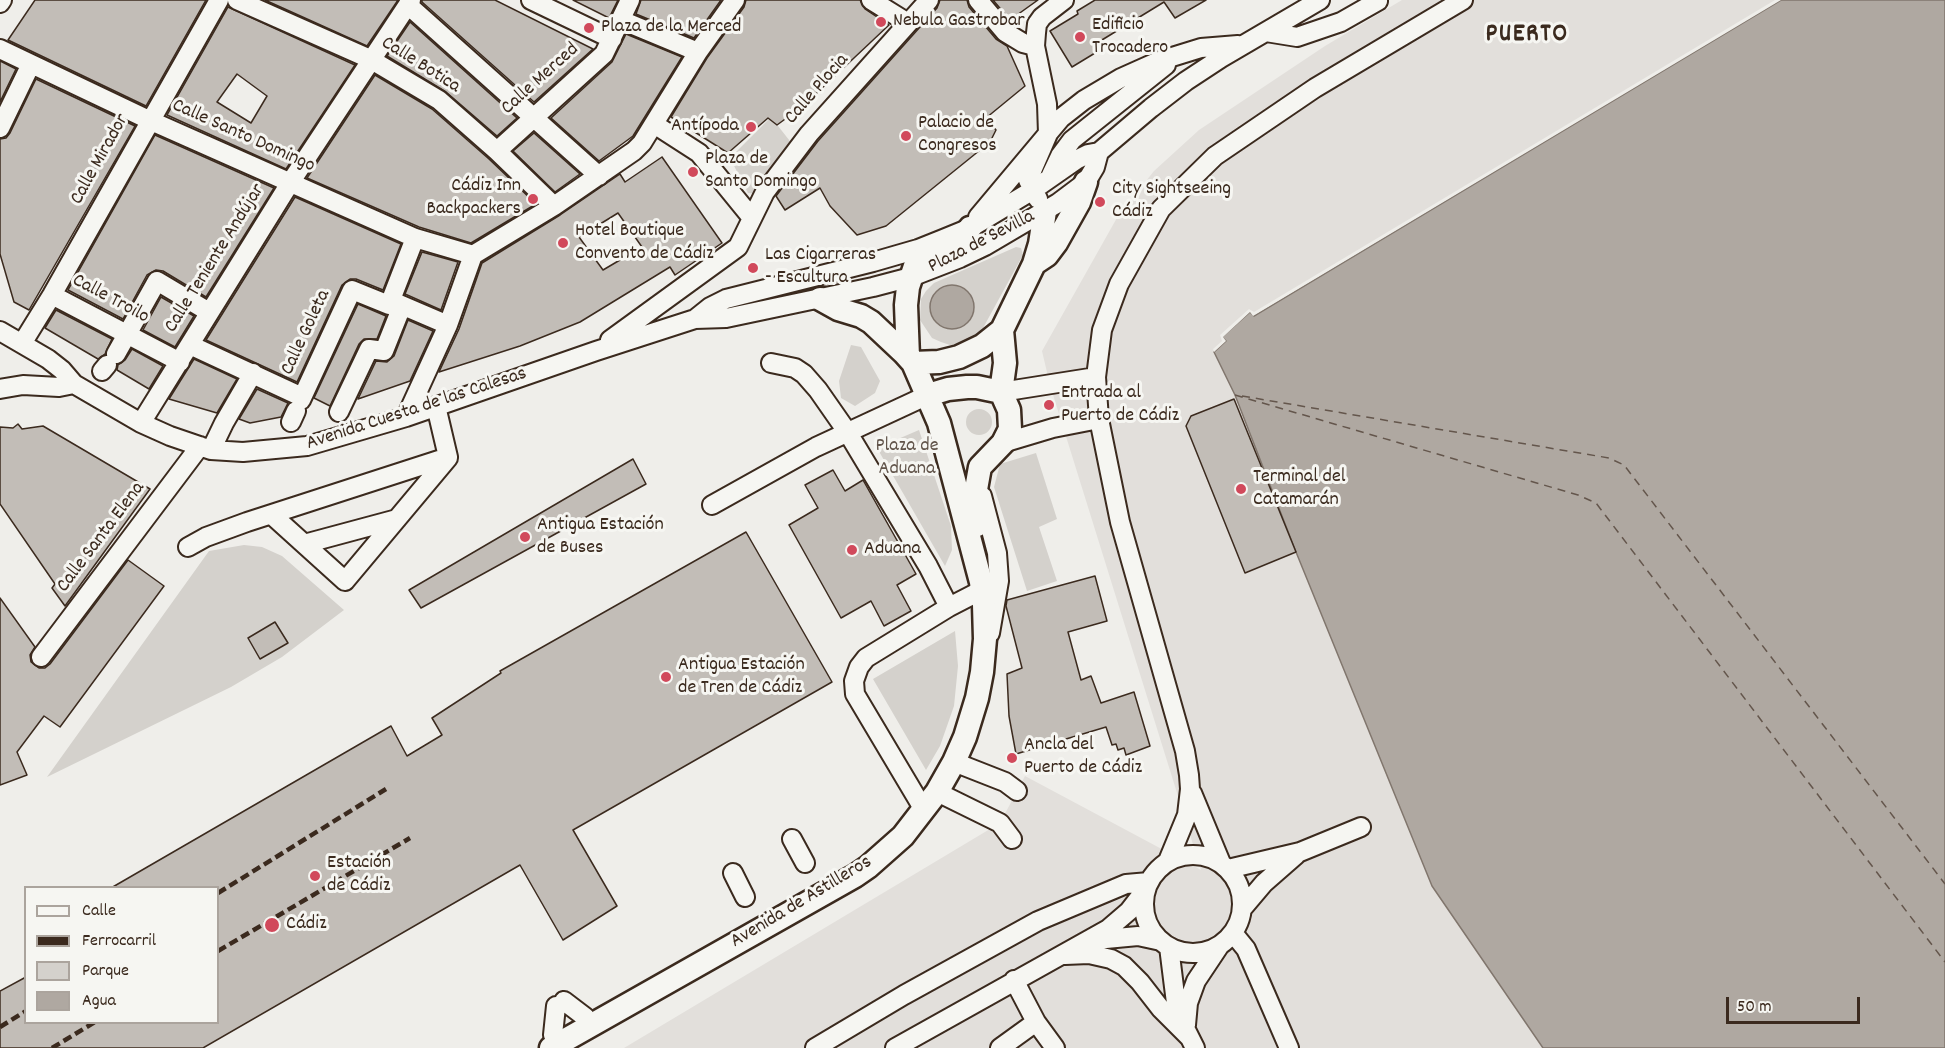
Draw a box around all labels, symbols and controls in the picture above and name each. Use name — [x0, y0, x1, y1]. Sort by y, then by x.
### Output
place label: Nebula Gastrobar — [893, 10, 1025, 34]
place label: Edificio Trocadero — [1092, 14, 1168, 61]
marker: Nebula Gastrobar — [874, 15, 888, 29]
place label: Plaza de la Merced — [601, 16, 741, 40]
district label: PUERTO — [1485, 20, 1569, 52]
marker: Plaza de la Merced — [582, 21, 596, 35]
marker: Edificio Trocadero — [1073, 30, 1087, 44]
street label: Calle Botica — [376, 32, 464, 100]
street label: Calle Merced — [497, 39, 585, 121]
street label: Calle Plocia — [781, 50, 855, 130]
street label: Calle Santo Domingo — [168, 95, 318, 179]
street label: Calle Mirador — [66, 110, 136, 210]
place label: Palacio de Congresos — [918, 112, 997, 159]
place label: Antípoda — [671, 115, 739, 139]
marker: Antípoda — [744, 120, 758, 134]
marker: Palacio de Congresos — [899, 129, 913, 143]
place label: Plaza de Santo Domingo — [705, 148, 817, 195]
marker: Plaza de Santo Domingo — [686, 165, 700, 179]
place label: Cádiz Inn Backpackers — [426, 175, 521, 222]
place label: City Sightseeing Cádiz — [1112, 178, 1231, 225]
street label: Calle Teniente Andújar — [161, 180, 271, 338]
marker: Cádiz Inn Backpackers — [526, 192, 540, 206]
marker: City Sightseeing Cádiz — [1093, 195, 1107, 209]
street label: Plaza de Sevilla — [925, 206, 1039, 280]
place label: Hotel Boutique Convento de Cádiz — [575, 220, 714, 267]
marker: Hotel Boutique Convento de Cádiz — [556, 236, 570, 250]
place label: Las Cigarreras - Escultura — [765, 244, 876, 291]
marker: Las Cigarreras - Escultura — [746, 261, 760, 275]
street label: Calle Troilo — [67, 270, 153, 330]
street label: Calle Goleta — [277, 286, 337, 380]
street label: Avenida Cuesta de las Calesas — [304, 363, 530, 457]
place label: Entrada al Puerto de Cádiz — [1061, 382, 1179, 429]
marker: Entrada al Puerto de Cádiz — [1042, 398, 1056, 412]
park label: Plaza de Aduana — [876, 435, 938, 482]
place label: Terminal del Catamarán — [1253, 466, 1346, 513]
street label: Calle Santa Elena — [53, 478, 151, 598]
marker: Terminal del Catamarán — [1234, 482, 1248, 496]
place label: Antigua Estación de Buses — [537, 514, 664, 561]
marker: Antigua Estación de Buses — [518, 530, 532, 544]
place label: Aduana — [864, 538, 921, 562]
marker: Aduana — [845, 543, 859, 557]
place label: Antigua Estación de Tren de Cádiz — [678, 654, 805, 701]
marker: Antigua Estación de Tren de Cádiz — [659, 670, 673, 684]
place label: Ancla del Puerto de Cádiz — [1024, 734, 1142, 781]
marker: Ancla del Puerto de Cádiz — [1005, 751, 1019, 765]
street label: Avenida de Astilleros — [727, 851, 877, 955]
place label: Estación de Cádiz — [327, 852, 391, 899]
marker: Estación de Cádiz — [308, 869, 322, 883]
legend — [24, 886, 219, 1024]
text: Calle — [82, 899, 116, 924]
place label: Cádiz — [286, 913, 326, 937]
marker: Cádiz — [263, 916, 281, 934]
text: Ferrocarril — [82, 929, 156, 954]
text: Parque — [82, 959, 129, 984]
scale bar — [1729, 985, 1862, 1023]
text: Agua — [82, 989, 116, 1014]
text: 50 m — [1737, 995, 1772, 1020]

